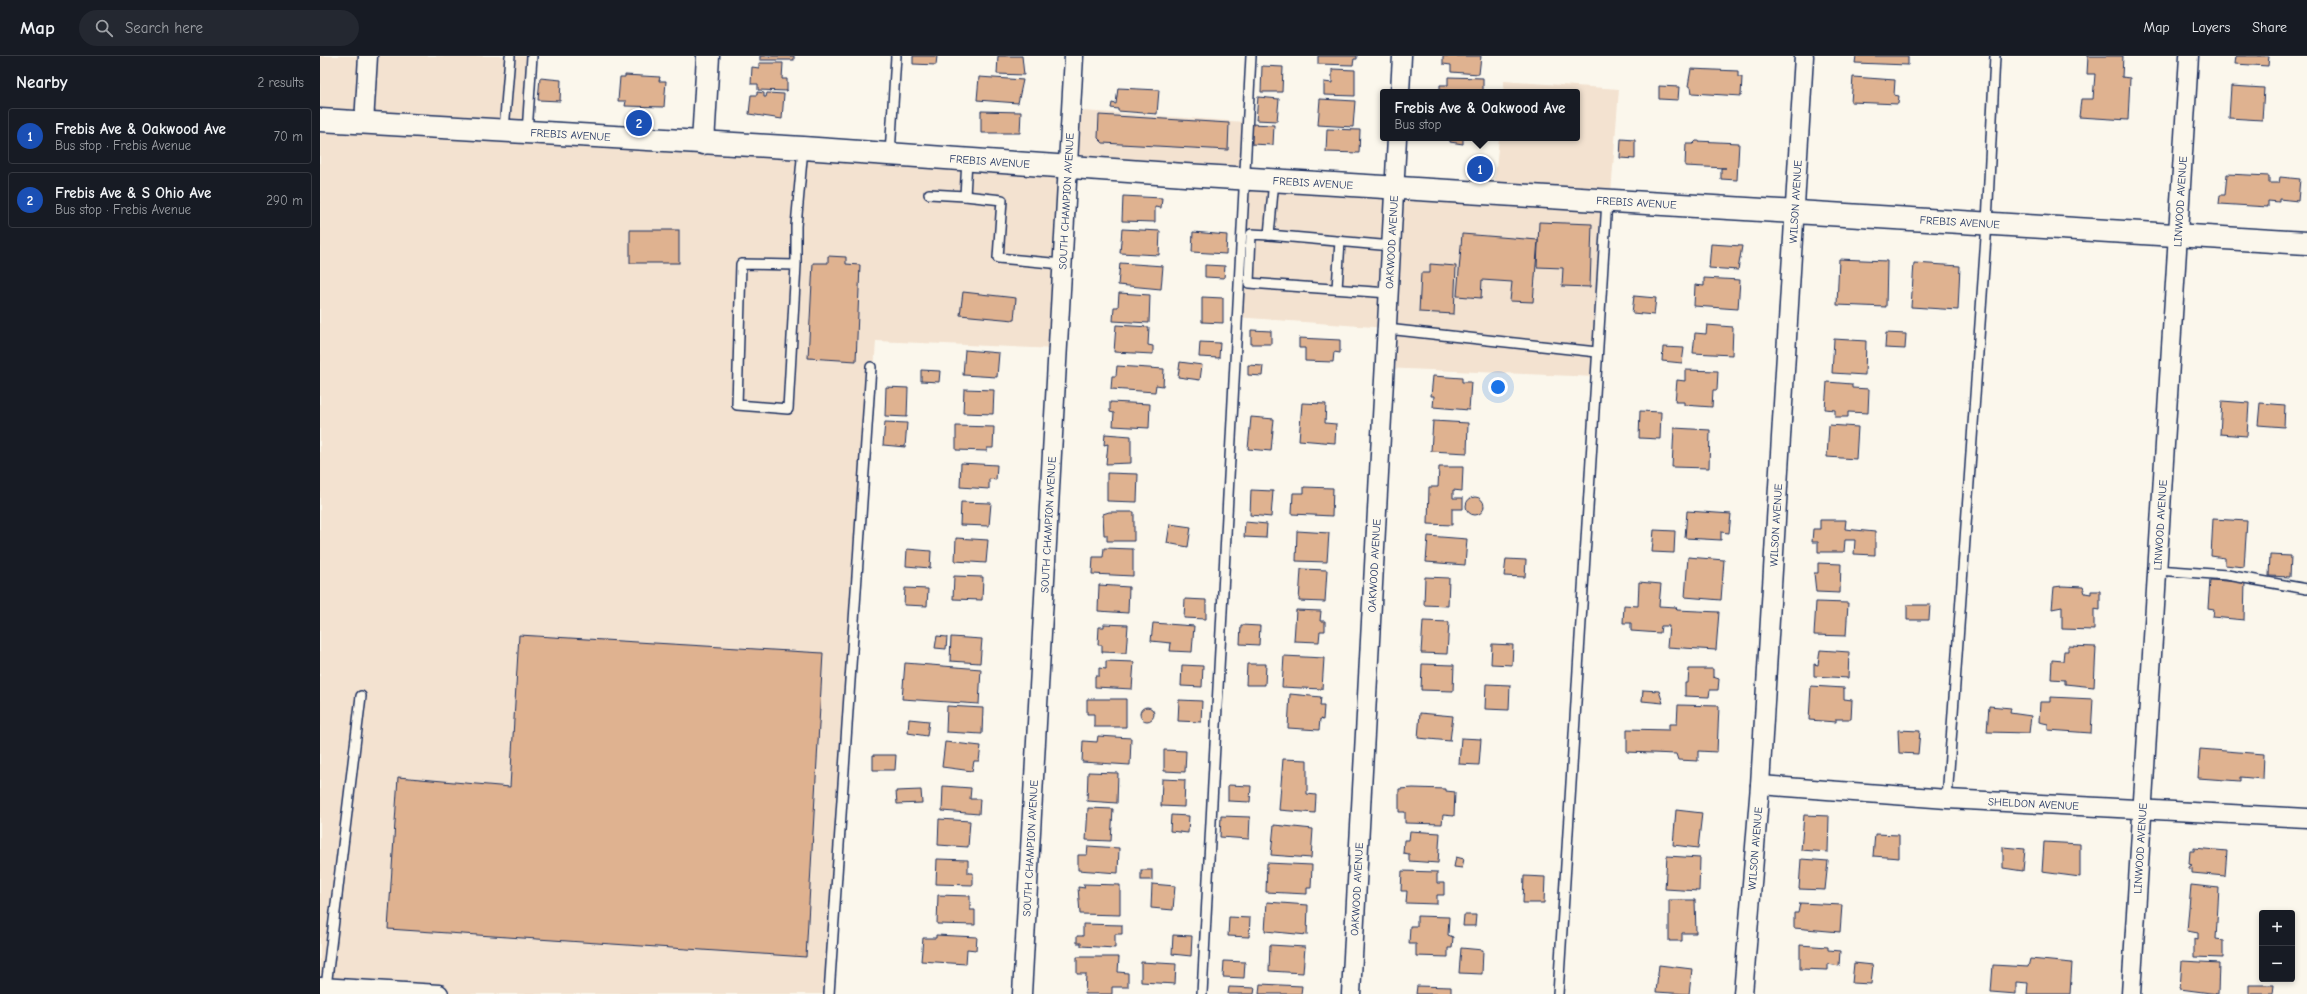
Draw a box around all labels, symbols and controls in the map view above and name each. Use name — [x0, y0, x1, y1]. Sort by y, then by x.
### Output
search box — [79, 10, 359, 46]
text: Map — [20, 17, 55, 39]
icon: search — [93, 17, 115, 39]
text: Search here — [125, 19, 203, 37]
text: Map — [2143, 19, 2170, 36]
text: Layers — [2192, 19, 2230, 36]
text: Share — [2252, 19, 2287, 36]
text: Nearby — [16, 73, 67, 92]
text: 2 results — [257, 75, 304, 90]
popup — [1380, 89, 1580, 141]
text: Frebis Ave & Oakwood Ave — [1395, 99, 1565, 117]
pin: 2 — [626, 108, 652, 138]
text: Bus stop — [1395, 117, 1441, 132]
text: Frebis Ave & Oakwood Ave — [55, 120, 226, 138]
street label: FREBIS AVENUE — [530, 126, 611, 143]
text: 1 — [27, 129, 33, 144]
text: 70 m — [274, 129, 303, 144]
street label: SOUTH CHAMPION AVENUE — [1056, 132, 1076, 270]
text: Bus stop · Frebis Avenue — [55, 138, 191, 153]
street label: FREBIS AVENUE — [949, 152, 1031, 171]
pin: 1 — [1467, 154, 1493, 184]
street label: LINWOOD AVENUE — [2171, 155, 2189, 247]
street label: WILSON AVENUE — [1786, 159, 1804, 244]
street label: FREBIS AVENUE — [1272, 174, 1354, 192]
text: Frebis Ave & S Ohio Ave — [55, 184, 211, 202]
text: 2 — [27, 193, 33, 208]
text: 290 m — [266, 193, 303, 208]
street label: FREBIS AVENUE — [1596, 193, 1677, 211]
street label: OAKWOOD AVENUE — [1382, 195, 1400, 289]
text: Bus stop · Frebis Avenue — [55, 202, 191, 217]
street label: FREBIS AVENUE — [1919, 213, 2001, 231]
your location — [1488, 377, 1508, 397]
street label: SOUTH CHAMPION AVENUE — [1038, 456, 1058, 593]
street label: LINWOOD AVENUE — [2151, 479, 2169, 571]
street label: WILSON AVENUE — [1767, 483, 1785, 567]
street label: OAKWOOD AVENUE — [1365, 518, 1383, 613]
street label: SOUTH CHAMPION AVENUE — [1020, 779, 1040, 917]
street label: SHELDON AVENUE — [1988, 795, 2080, 812]
street label: LINWOOD AVENUE — [2131, 802, 2149, 894]
street label: WILSON AVENUE — [1745, 806, 1765, 891]
street label: OAKWOOD AVENUE — [1348, 842, 1366, 936]
map controls — [2259, 910, 2295, 982]
button: + — [2259, 910, 2295, 946]
button: − — [2259, 946, 2295, 982]

